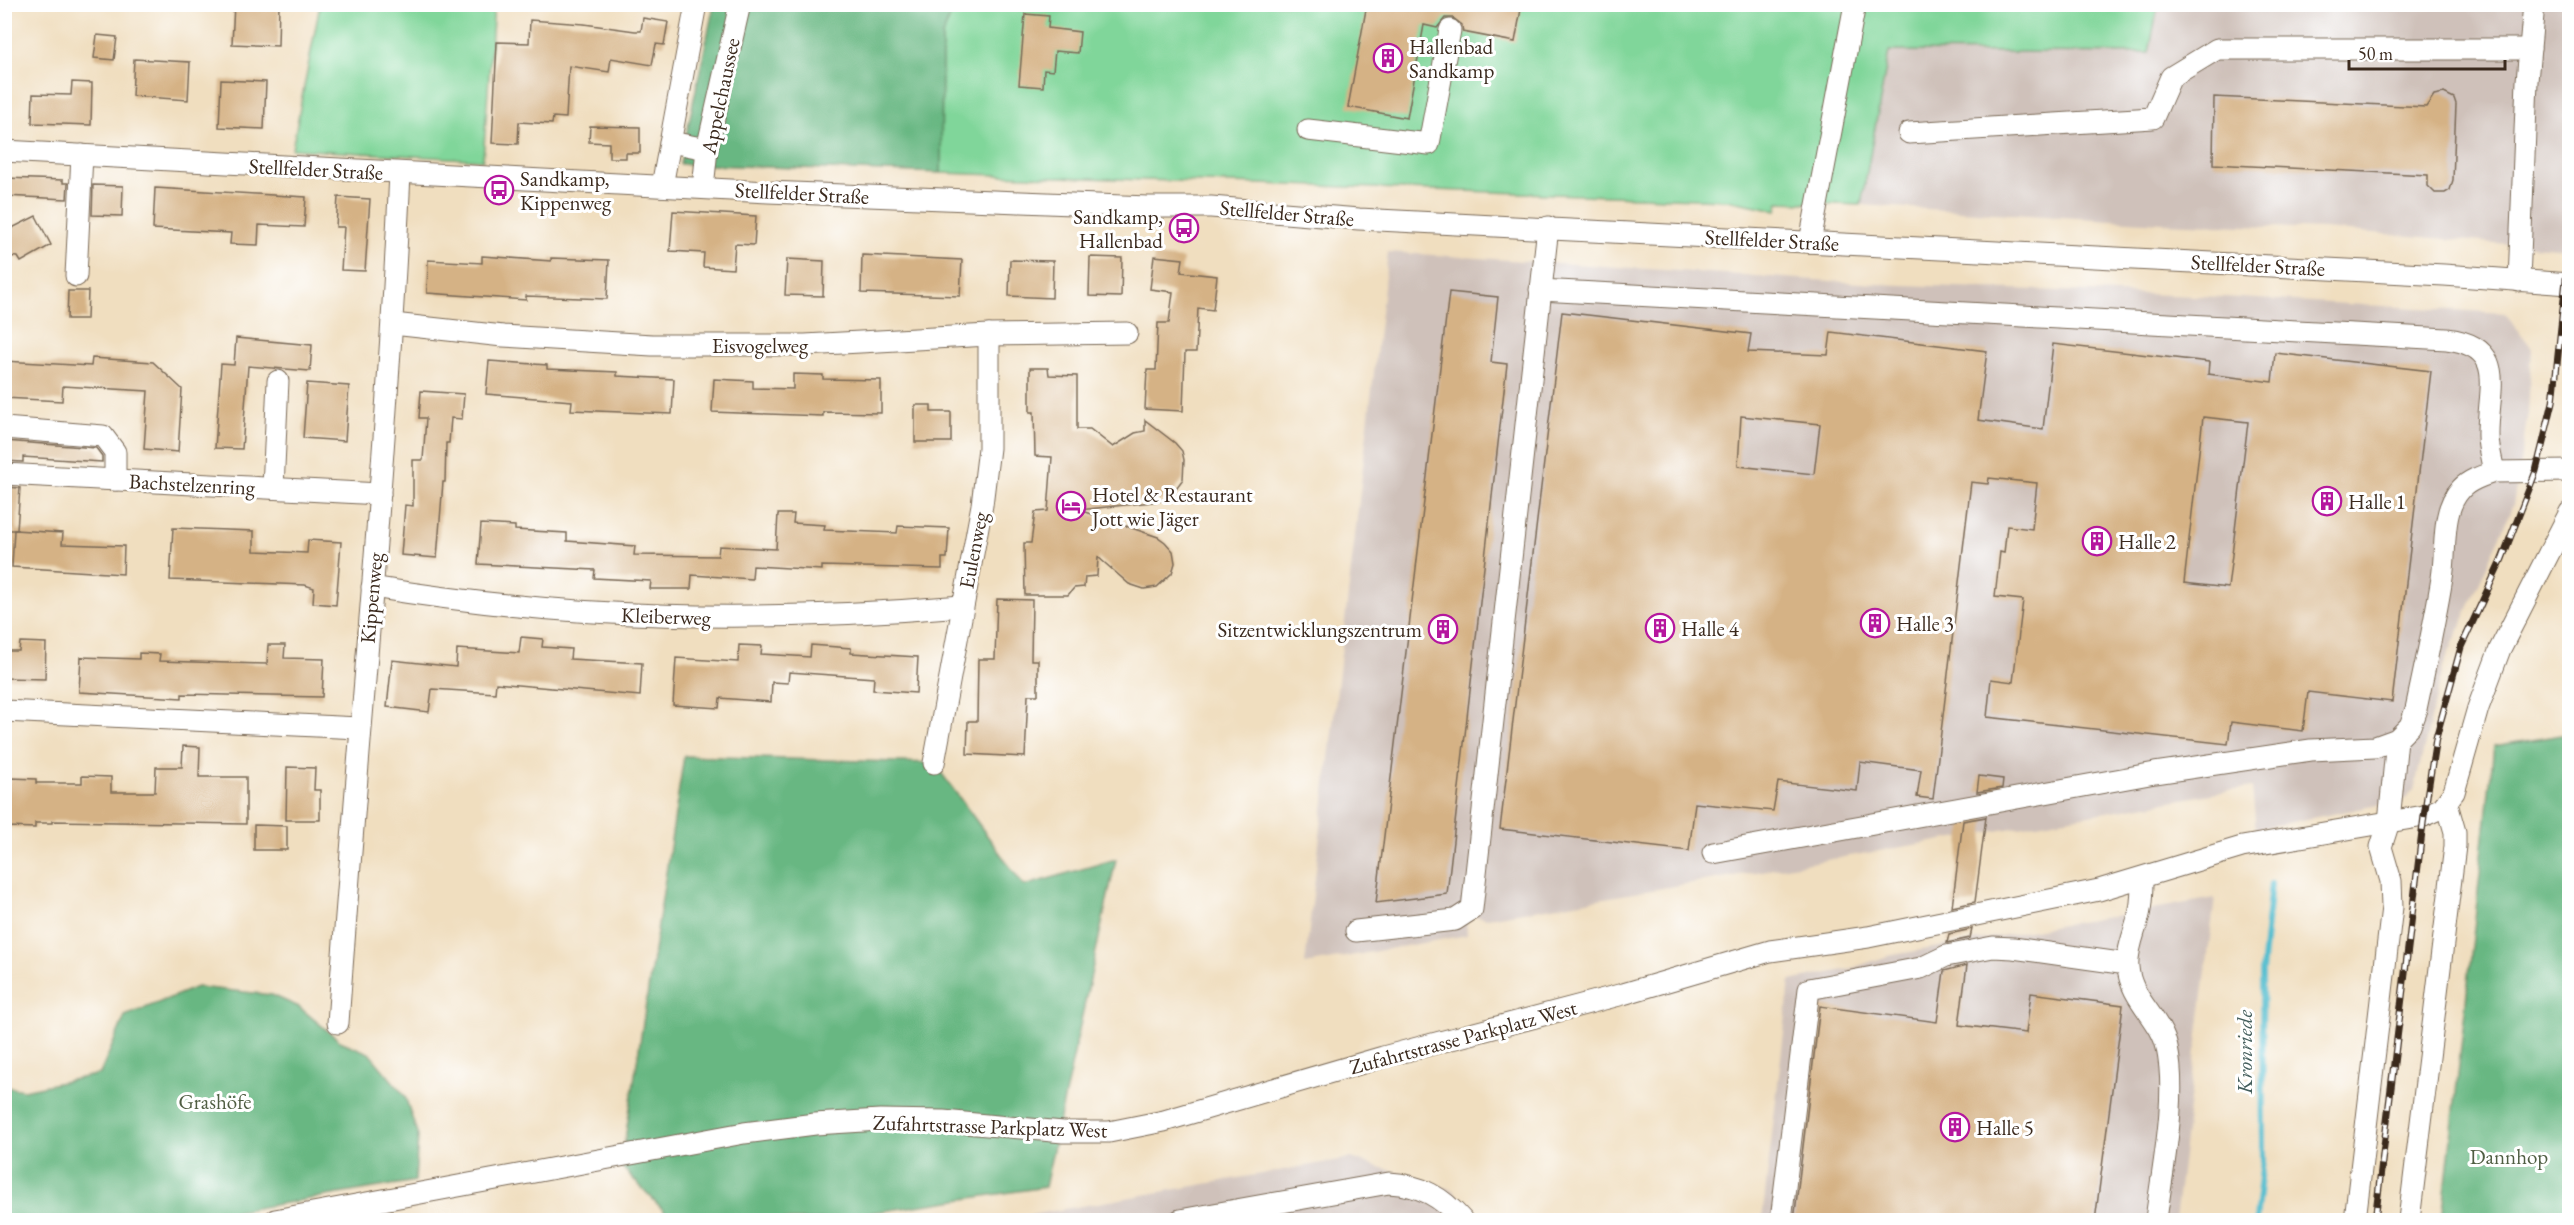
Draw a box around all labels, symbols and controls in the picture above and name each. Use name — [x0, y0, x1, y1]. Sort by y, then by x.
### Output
place label: Hallenbad Sandkamp — [1409, 33, 1494, 84]
scale bar — [2349, 33, 2505, 71]
street label: Appelchaussee — [694, 35, 745, 158]
building icon: Hallenbad Sandkamp — [1372, 42, 1404, 74]
text: 50 m — [2358, 42, 2393, 65]
street label: Stellfelder Straße — [248, 152, 384, 186]
place label: Sandkamp, Kippenweg — [520, 165, 612, 216]
bus stop icon: Sandkamp, Kippenweg — [483, 174, 515, 206]
street label: Stellfelder Straße — [734, 176, 870, 210]
street label: Stellfelder Straße — [1219, 194, 1355, 232]
place label: Sandkamp, Hallenbad — [1073, 203, 1163, 254]
bus stop icon: Sandkamp, Hallenbad — [1168, 212, 1200, 244]
street label: Stellfelder Straße — [1704, 223, 1840, 257]
street label: Stellfelder Straße — [2190, 248, 2326, 282]
street label: Eisvogelweg — [712, 332, 809, 359]
street label: Bachstelzenring — [128, 467, 257, 501]
place label: Hotel & Restaurant Jott wie Jäger — [1090, 481, 1253, 532]
building icon: Halle 1 — [2311, 485, 2343, 517]
place label: Halle 1 — [2348, 488, 2406, 515]
hotel icon: Hotel & Restaurant Jott wie Jäger — [1055, 490, 1087, 522]
street label: Eulenweg — [952, 508, 994, 591]
building icon: Halle 2 — [2081, 525, 2113, 557]
place label: Halle 2 — [2118, 528, 2176, 555]
street label: Kippenweg — [354, 551, 388, 645]
street label: Kleiberweg — [621, 601, 712, 631]
building icon: Halle 3 — [1859, 607, 1891, 639]
place label: Halle 3 — [1896, 610, 1954, 637]
building icon: Halle 4 — [1644, 612, 1676, 644]
building icon: Sitzentwicklungszentrum — [1427, 613, 1459, 645]
place label: Halle 4 — [1681, 615, 1740, 642]
place label: Sitzentwicklungszentrum — [1217, 616, 1422, 643]
street label: Zufahrtstrasse Parkplatz West — [1346, 993, 1580, 1080]
water label: Kronriede — [2230, 1010, 2259, 1095]
park label: Grashöfe — [178, 1088, 252, 1115]
street label: Zufahrtstrasse Parkplatz West — [872, 1108, 1108, 1144]
building icon: Halle 5 — [1939, 1111, 1971, 1143]
place label: Halle 5 — [1976, 1114, 2034, 1141]
park label: Dannhop — [2470, 1143, 2548, 1170]

